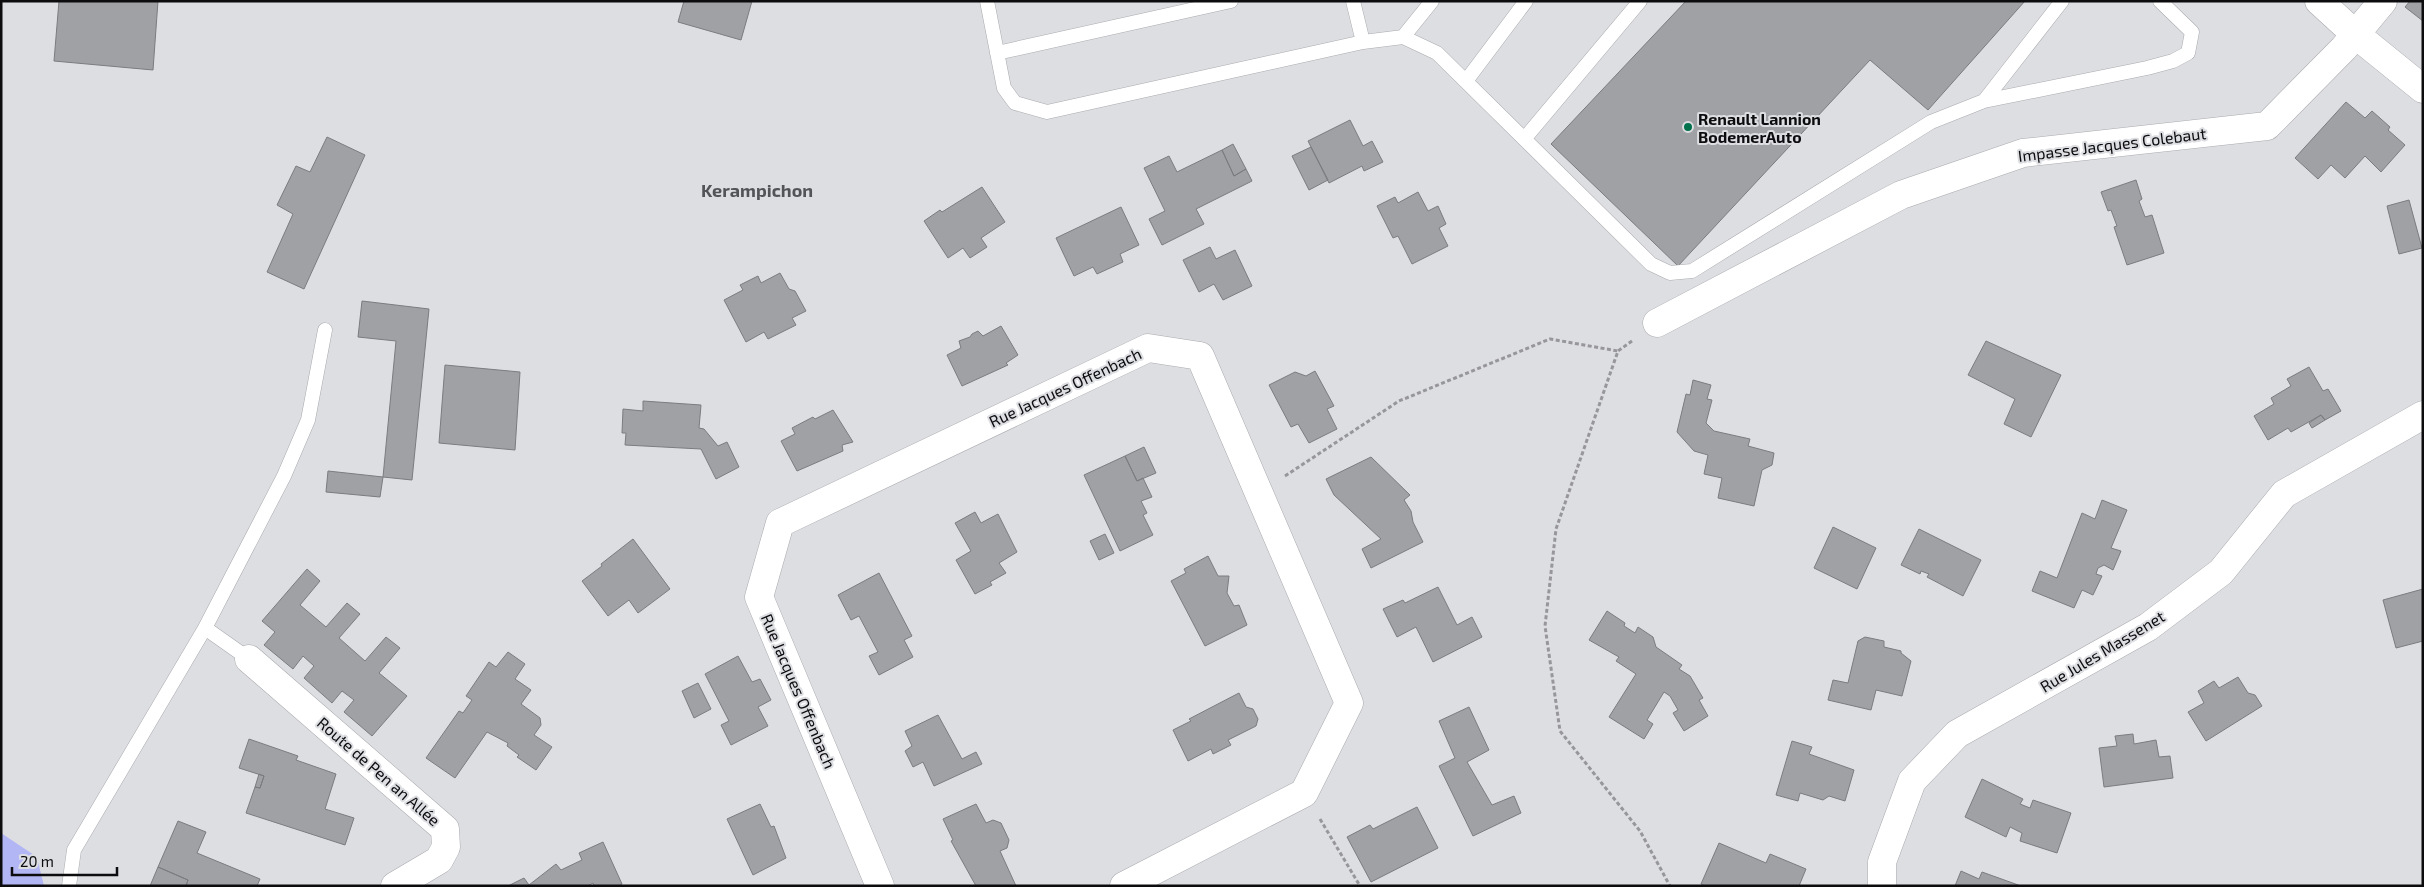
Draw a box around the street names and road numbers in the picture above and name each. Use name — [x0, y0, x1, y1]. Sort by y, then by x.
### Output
street label: Impasse Jacques Colebaut — [2017, 123, 2207, 165]
street label: Rue Jacques Offenbach — [986, 343, 1144, 431]
street label: Rue Jules Massenet — [2036, 606, 2168, 696]
street label: Rue Jacques Offenbach — [758, 611, 840, 771]
street label: Route de Pen an Allée — [314, 713, 444, 829]

